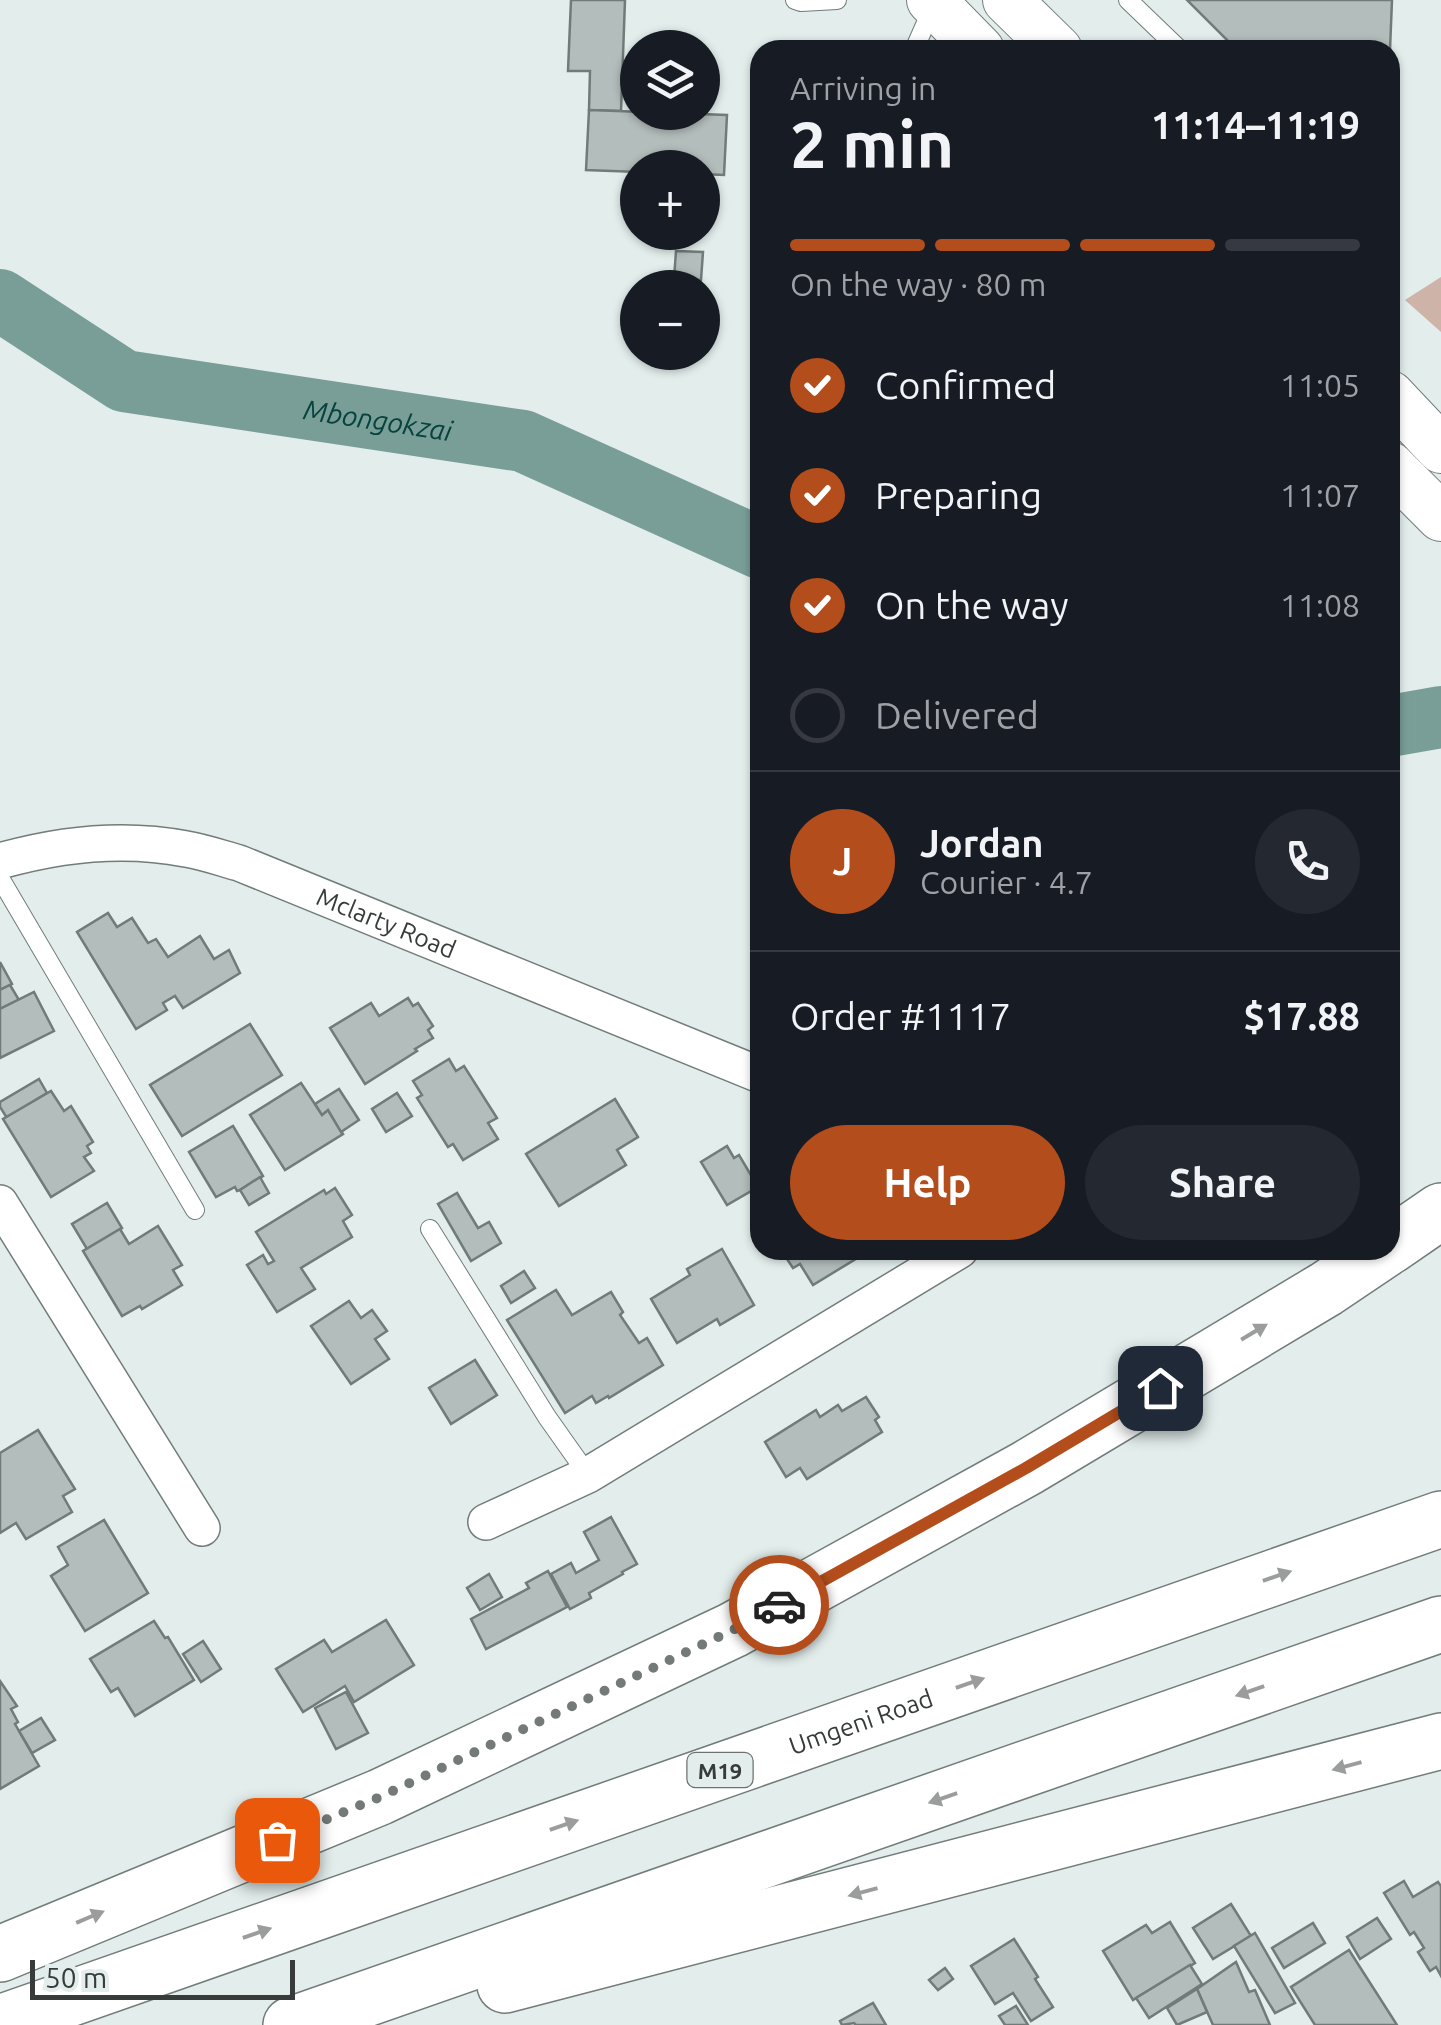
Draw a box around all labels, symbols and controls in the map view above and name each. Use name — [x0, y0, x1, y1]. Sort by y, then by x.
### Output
map controls — [620, 30, 720, 370]
button: layers — [620, 30, 720, 130]
text: Arriving in — [790, 70, 936, 106]
text: 11:14–11:19 — [1151, 104, 1360, 146]
text: 2 min — [790, 107, 954, 180]
button: + — [620, 150, 720, 250]
text: On the way · 80 m — [790, 266, 1046, 302]
button: − — [620, 270, 720, 370]
icon: check — [790, 358, 845, 413]
text: Confirmed — [875, 364, 1056, 406]
text: 11:05 — [1280, 367, 1360, 403]
water label: Mbongokzai — [302, 393, 455, 446]
icon: check — [790, 468, 845, 523]
text: Preparing — [875, 474, 1042, 516]
text: 11:07 — [1280, 477, 1360, 513]
icon: check — [790, 578, 845, 633]
text: On the way — [875, 584, 1068, 626]
text: 11:08 — [1280, 587, 1360, 623]
text: Delivered — [875, 694, 1039, 736]
button: phone — [1255, 809, 1360, 914]
text: Jordan — [920, 822, 1044, 864]
text: J — [833, 840, 852, 882]
text: Courier · 4.7 — [920, 864, 1093, 900]
street label: Mclarty Road — [313, 882, 460, 964]
text: Order #1117 — [790, 995, 1011, 1037]
text: $17.88 — [1243, 995, 1360, 1037]
button: Help — [790, 1125, 1065, 1240]
button: Share — [1085, 1125, 1360, 1240]
one-way arrow — [1240, 1324, 1269, 1341]
pin — [1118, 1346, 1203, 1431]
icon: home — [1133, 1361, 1188, 1416]
courier — [729, 1555, 829, 1655]
one-way arrow — [1262, 1568, 1292, 1583]
icon: car — [752, 1578, 807, 1633]
one-way arrow — [955, 1675, 985, 1690]
street label: Umgeni Road — [785, 1684, 937, 1760]
one-way arrow — [1234, 1684, 1264, 1699]
road number: M19 — [688, 1753, 752, 1787]
one-way arrow — [1331, 1758, 1362, 1774]
one-way arrow — [927, 1791, 957, 1806]
pin — [235, 1798, 320, 1883]
icon: bag — [250, 1813, 305, 1868]
one-way arrow — [549, 1817, 579, 1832]
one-way arrow — [847, 1884, 878, 1900]
one-way arrow — [75, 1909, 105, 1925]
one-way arrow — [243, 1924, 273, 1939]
scale bar — [30, 1955, 295, 2000]
text: 50 m — [45, 1962, 107, 1993]

